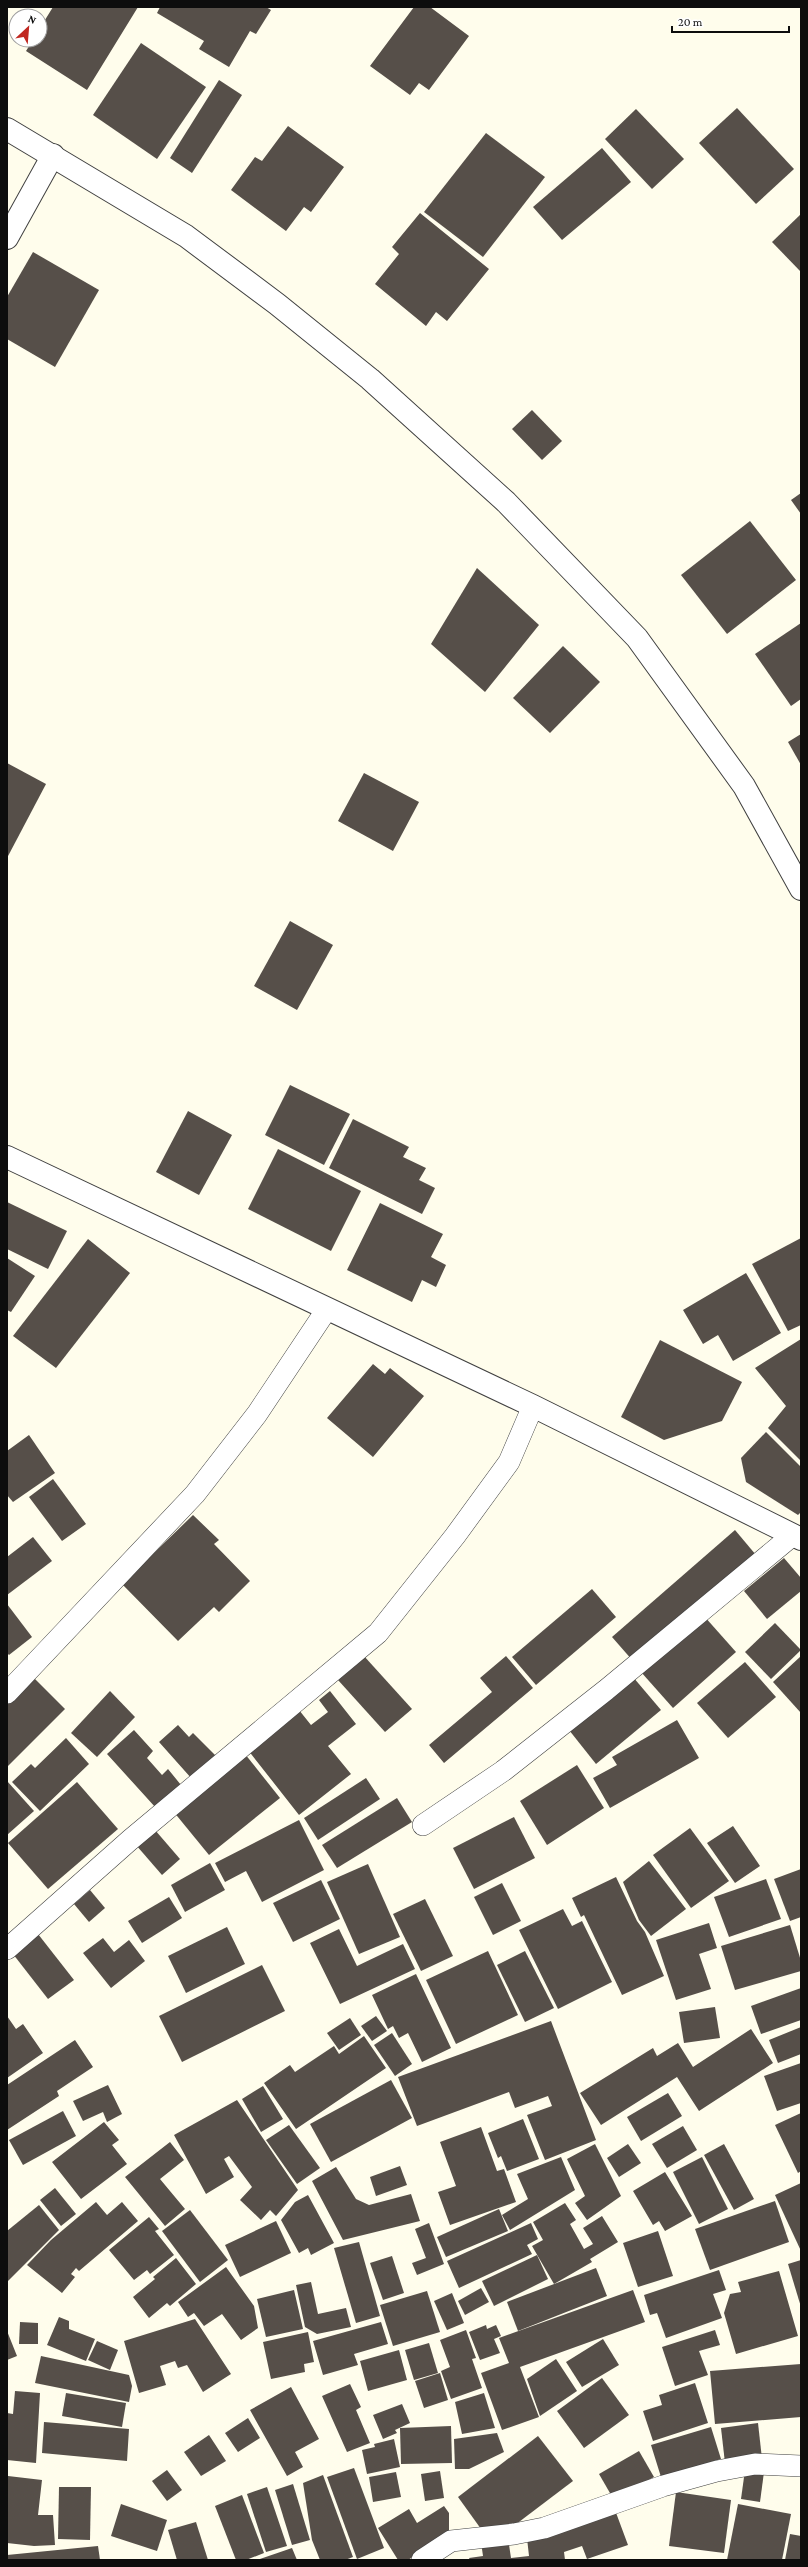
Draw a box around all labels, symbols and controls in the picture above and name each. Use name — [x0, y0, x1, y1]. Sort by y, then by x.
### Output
north arrow — [8, 8, 48, 48]
scale bar — [672, 8, 789, 34]
text: N — [26, 12, 39, 26]
text: 20 m — [678, 15, 703, 29]

